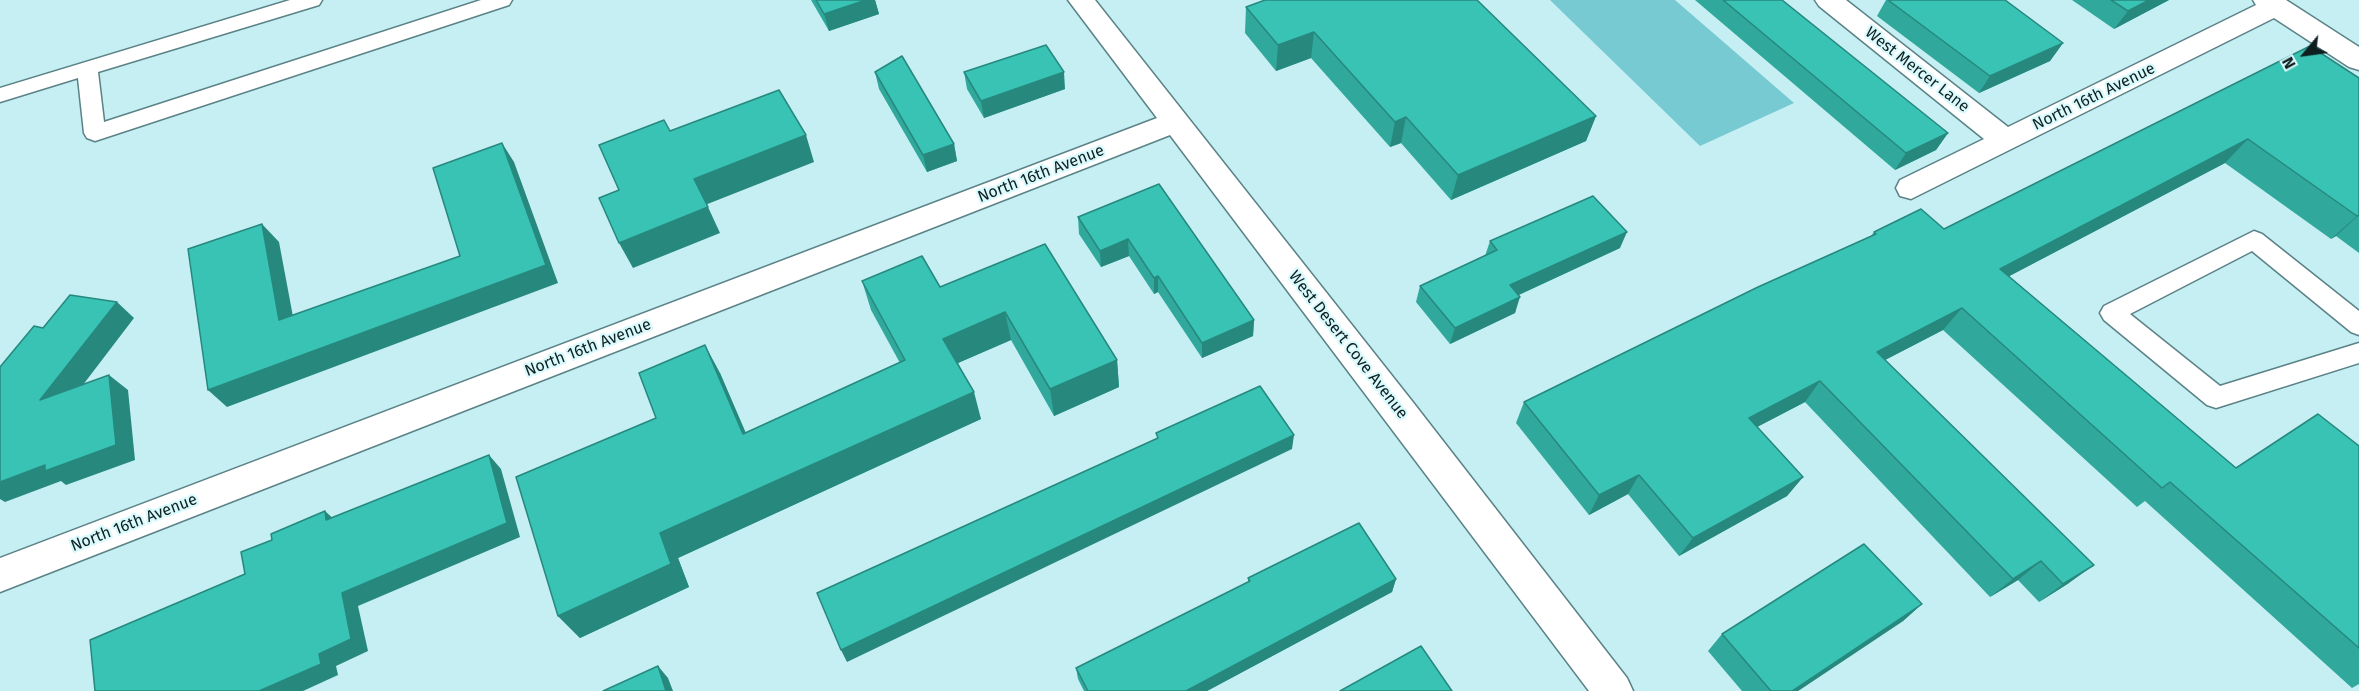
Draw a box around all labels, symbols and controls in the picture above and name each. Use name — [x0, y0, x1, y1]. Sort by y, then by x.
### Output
street label: West Mercer Lane — [1861, 23, 1973, 117]
north arrow — [2275, 24, 2335, 84]
text: N — [2278, 54, 2300, 72]
street label: North 16th Avenue — [2030, 59, 2158, 135]
street label: North 16th Avenue — [975, 141, 1107, 207]
street label: West Desert Cove Avenue — [1284, 267, 1412, 423]
street label: North 16th Avenue — [522, 315, 654, 381]
street label: North 16th Avenue — [68, 490, 200, 556]

